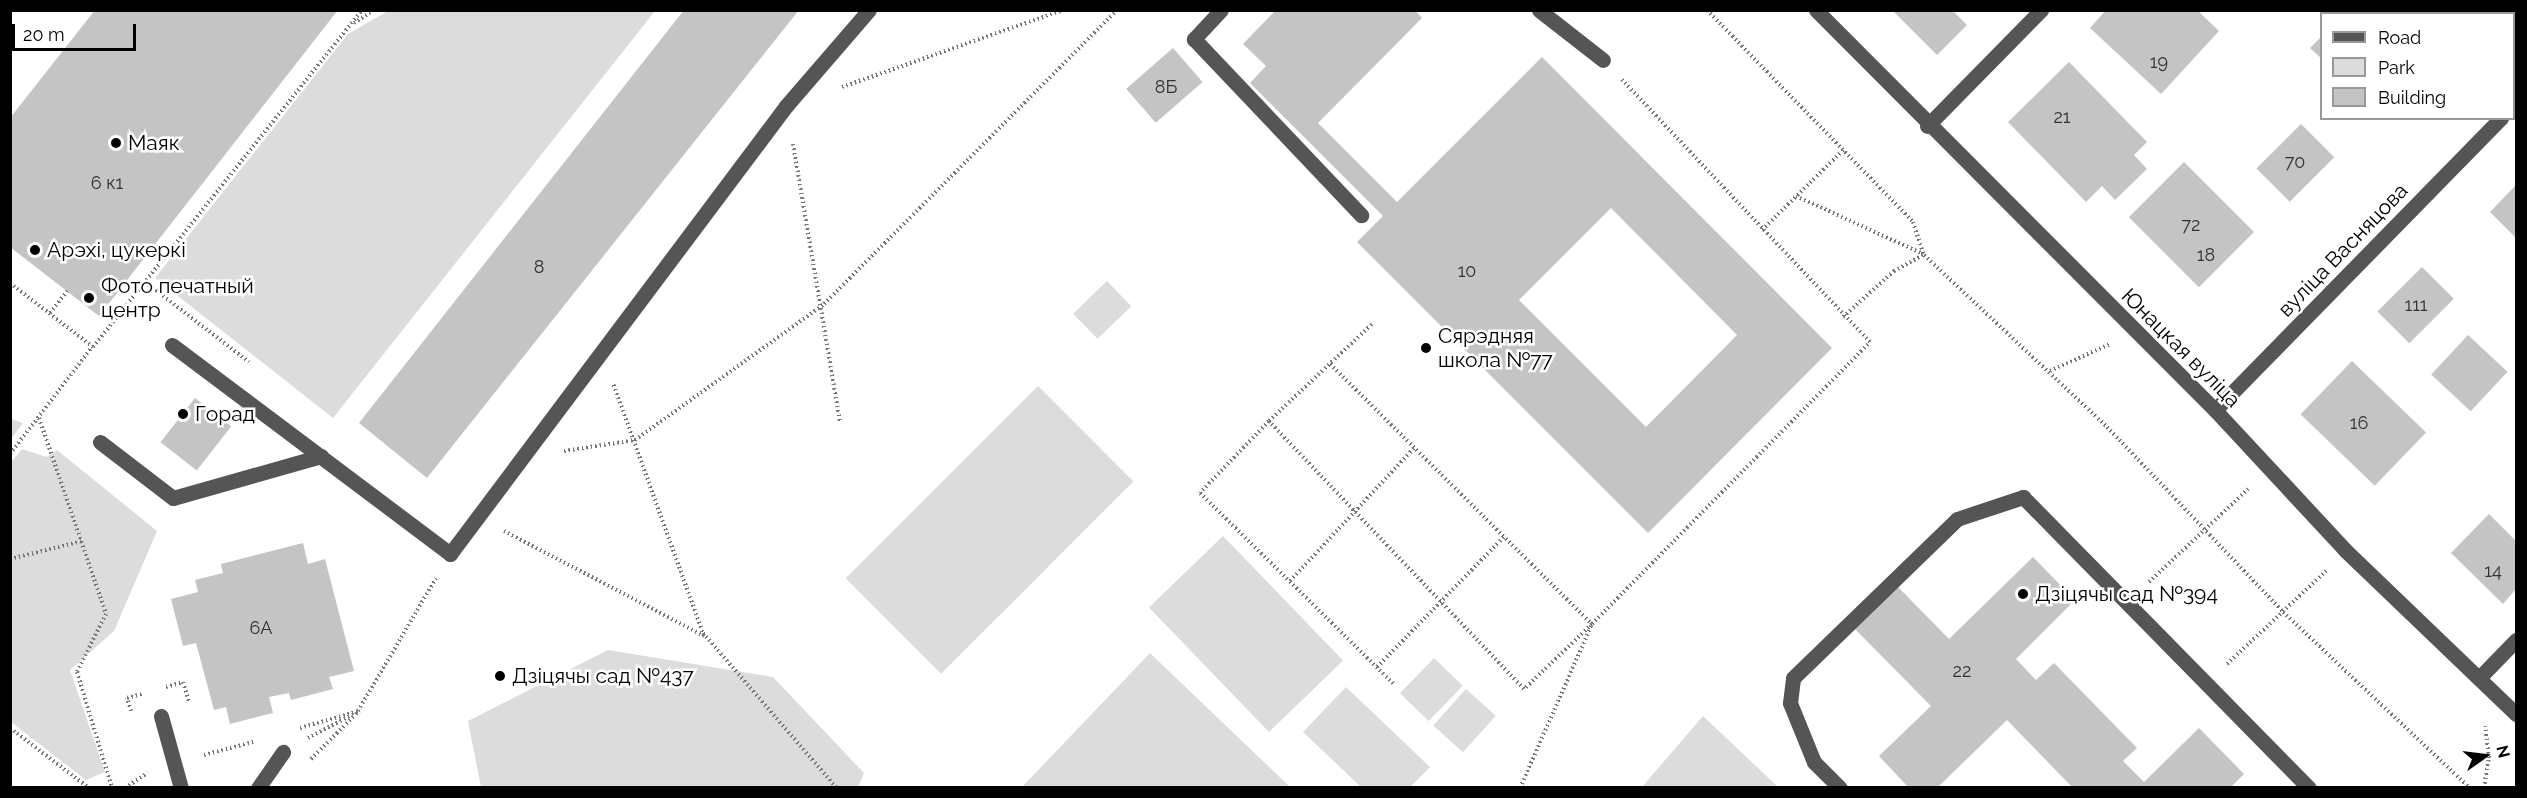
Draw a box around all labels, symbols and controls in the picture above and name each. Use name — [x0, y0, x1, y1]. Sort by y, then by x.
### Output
scale bar — [15, 12, 140, 50]
legend — [2320, 12, 2515, 120]
text: 20 m — [23, 24, 65, 45]
text: Road — [2378, 27, 2421, 48]
house number: 19 — [2150, 51, 2168, 73]
text: Park — [2378, 57, 2415, 78]
house number: 8Б — [1155, 76, 1177, 98]
text: Building — [2378, 87, 2446, 108]
house number: 21 — [2053, 106, 2071, 128]
place label: Маяк — [128, 130, 180, 156]
marker: Маяк — [109, 136, 123, 150]
house number: 70 — [2285, 151, 2305, 173]
house number: 6 к1 — [91, 172, 123, 194]
street label: вуліца Васняцова — [2273, 178, 2413, 322]
house number: 72 — [2181, 214, 2201, 236]
place label: Арэхі, цукеркі — [47, 237, 186, 263]
marker: Арэхі, цукеркі — [28, 243, 42, 257]
house number: 18 — [2197, 244, 2215, 266]
house number: 8 — [534, 256, 544, 278]
house number: 10 — [1458, 260, 1476, 282]
place label: Фото печатный центр — [101, 273, 254, 323]
street label: Юнацкая вуліца — [2116, 283, 2246, 413]
marker: Фото печатный центр — [82, 291, 96, 305]
house number: 111 — [2404, 294, 2428, 316]
place label: Сярэдняя школа №77 — [1438, 323, 1553, 373]
marker: Сярэдняя школа №77 — [1419, 341, 1433, 355]
place label: Горад — [195, 401, 255, 427]
marker: Горад — [176, 407, 190, 421]
house number: 16 — [2350, 412, 2368, 434]
house number: 14 — [2484, 560, 2502, 582]
place label: Дзіцячы сад №394 — [2035, 581, 2218, 607]
marker: Дзіцячы сад №394 — [2016, 587, 2030, 601]
house number: 6А — [250, 617, 272, 639]
house number: 22 — [1953, 660, 1971, 682]
place label: Дзіцячы сад №437 — [512, 663, 694, 689]
marker: Дзіцячы сад №437 — [493, 669, 507, 683]
north arrow — [2455, 726, 2515, 786]
text: N — [2492, 743, 2514, 760]

